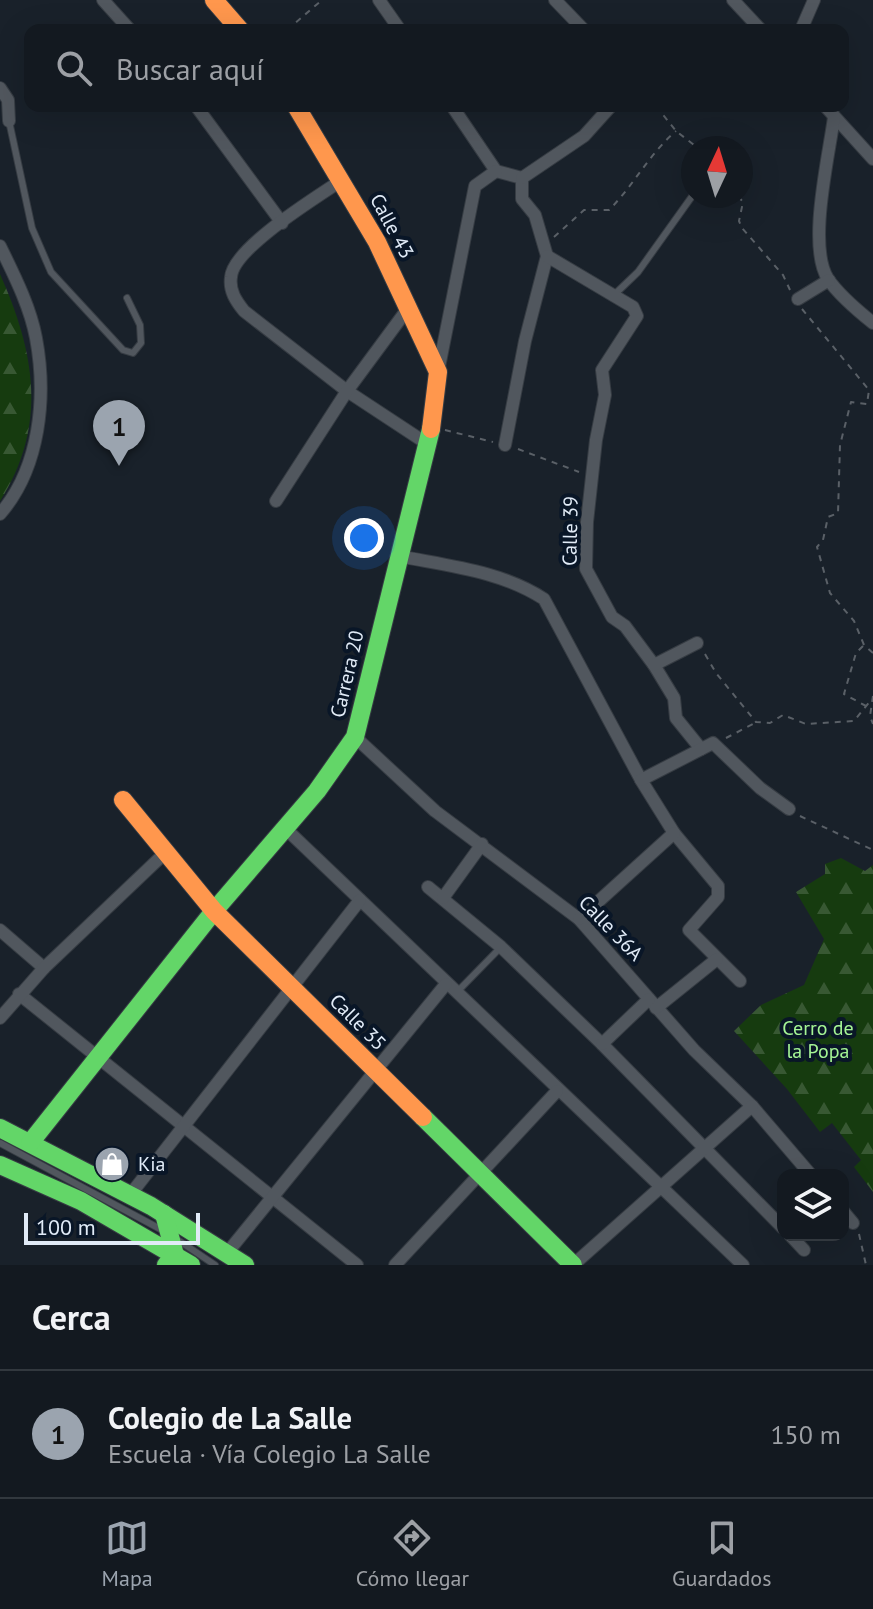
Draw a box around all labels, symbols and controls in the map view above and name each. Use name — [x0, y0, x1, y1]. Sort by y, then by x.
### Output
search box — [24, 24, 849, 112]
icon: search — [52, 46, 96, 90]
text: Buscar aquí — [116, 49, 264, 88]
north arrow — [681, 136, 753, 208]
street label: Calle 43 — [364, 189, 420, 263]
pin: 1 — [93, 400, 145, 466]
street label: Calle 39 — [556, 496, 584, 566]
your location — [344, 518, 384, 558]
street label: Carrera 20 — [324, 628, 370, 720]
street label: Calle 36A — [573, 890, 649, 967]
street label: Calle 35 — [324, 988, 392, 1056]
park label: Cerro de la Popa — [782, 1015, 854, 1064]
shop icon: Kia — [93, 1145, 131, 1183]
place label: Kia — [138, 1151, 165, 1177]
map controls — [777, 1169, 849, 1241]
button: layers — [777, 1169, 849, 1241]
scale bar — [24, 1209, 200, 1245]
text: 100 m — [36, 1213, 96, 1241]
text: Cerca — [32, 1295, 111, 1339]
text: Colegio de La Salle — [108, 1398, 352, 1437]
text: 1 — [51, 1418, 65, 1451]
text: 150 m — [770, 1418, 841, 1451]
text: Escuela · Vía Colegio La Salle — [108, 1437, 431, 1470]
tab: Mapa — [102, 1516, 153, 1592]
tab: Cómo llegar — [356, 1516, 469, 1592]
tab: Guardados — [672, 1516, 771, 1592]

